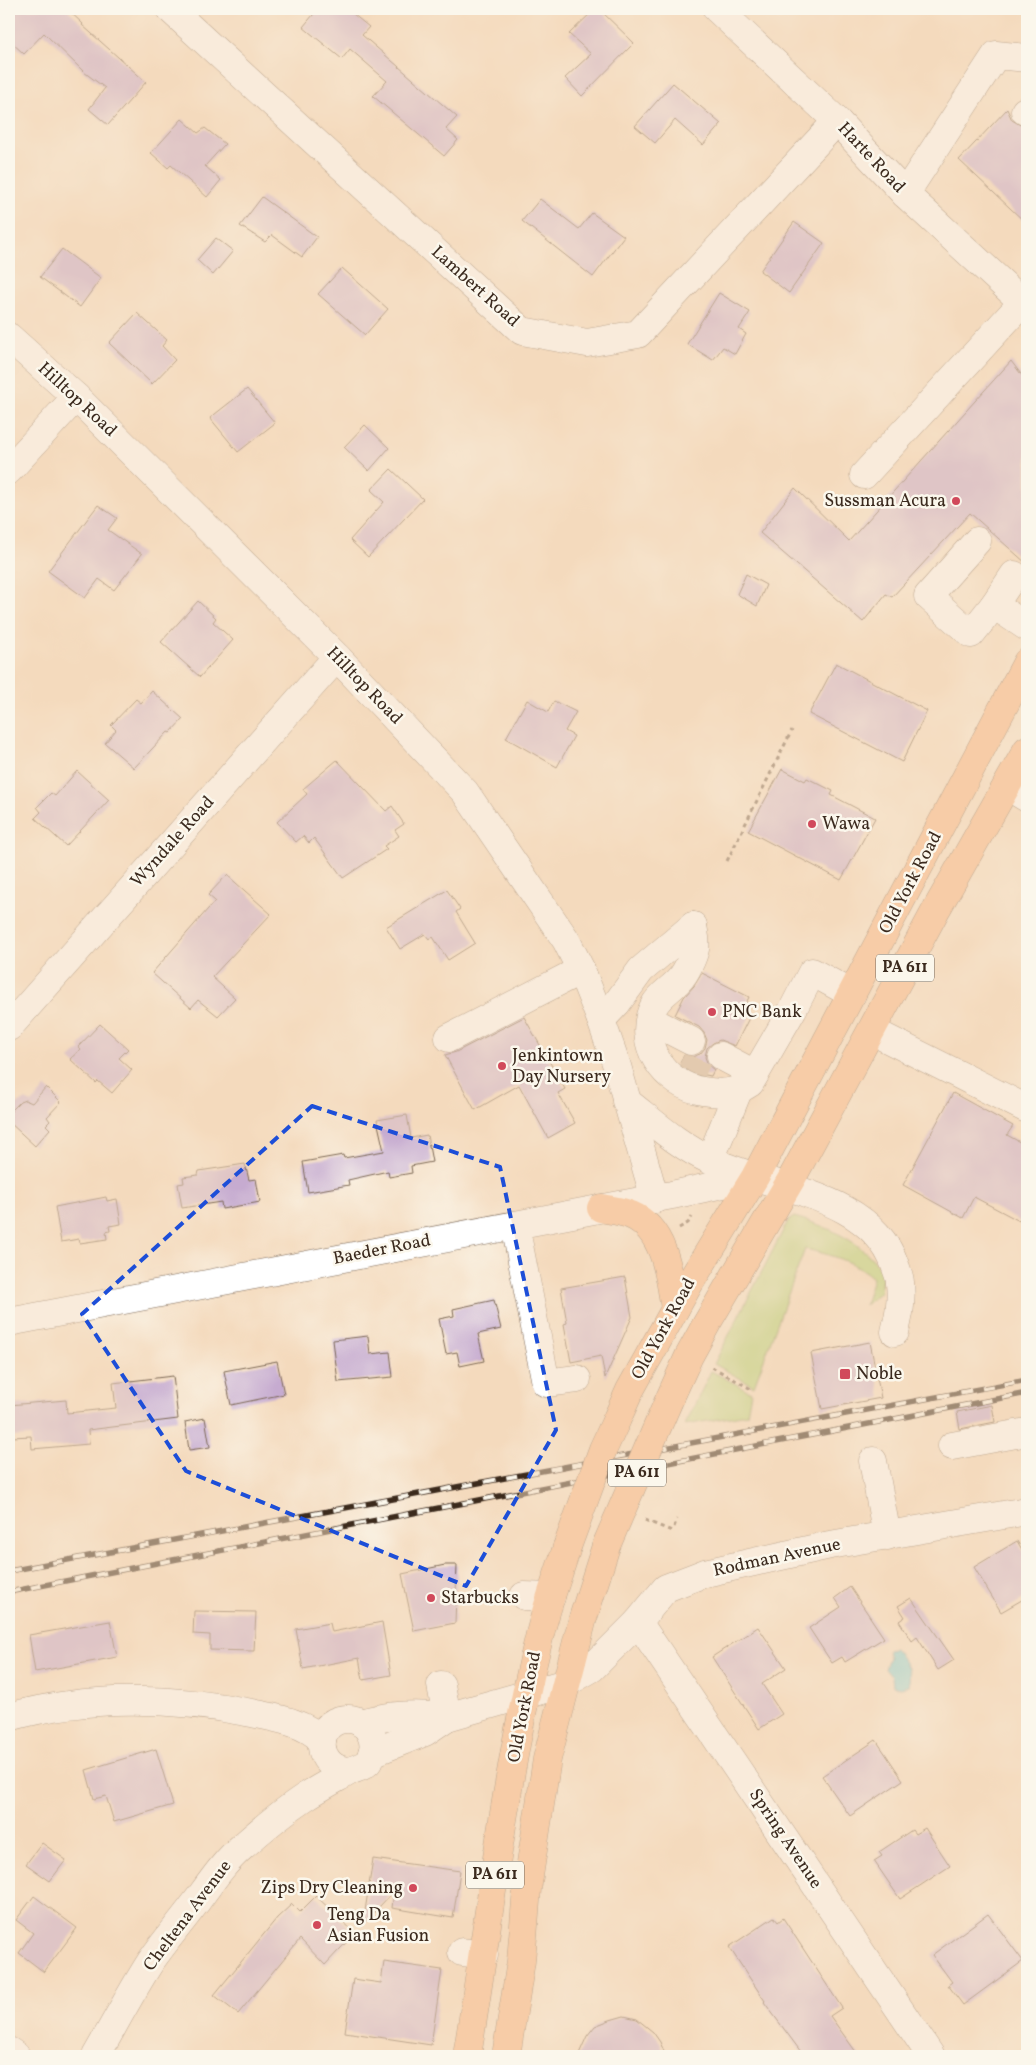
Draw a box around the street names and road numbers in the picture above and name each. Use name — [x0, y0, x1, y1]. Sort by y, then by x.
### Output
street label: Harte Road — [832, 117, 910, 199]
street label: Lambert Road — [425, 240, 525, 334]
street label: Hilltop Road — [32, 357, 122, 443]
street label: Hilltop Road — [320, 641, 408, 731]
street label: Wyndale Road — [125, 791, 221, 893]
street label: Old York Road — [874, 827, 948, 939]
road number: PA 611 — [876, 954, 934, 981]
street label: Baeder Road — [331, 1228, 433, 1272]
street label: Old York Road — [626, 1274, 702, 1384]
road number: PA 611 — [608, 1460, 666, 1486]
street label: Rodman Avenue — [711, 1532, 843, 1584]
street label: Old York Road — [502, 1649, 548, 1765]
street label: Spring Avenue — [742, 1784, 828, 1894]
street label: Cheltena Avenue — [138, 1855, 238, 1977]
road number: PA 611 — [466, 1862, 524, 1888]

